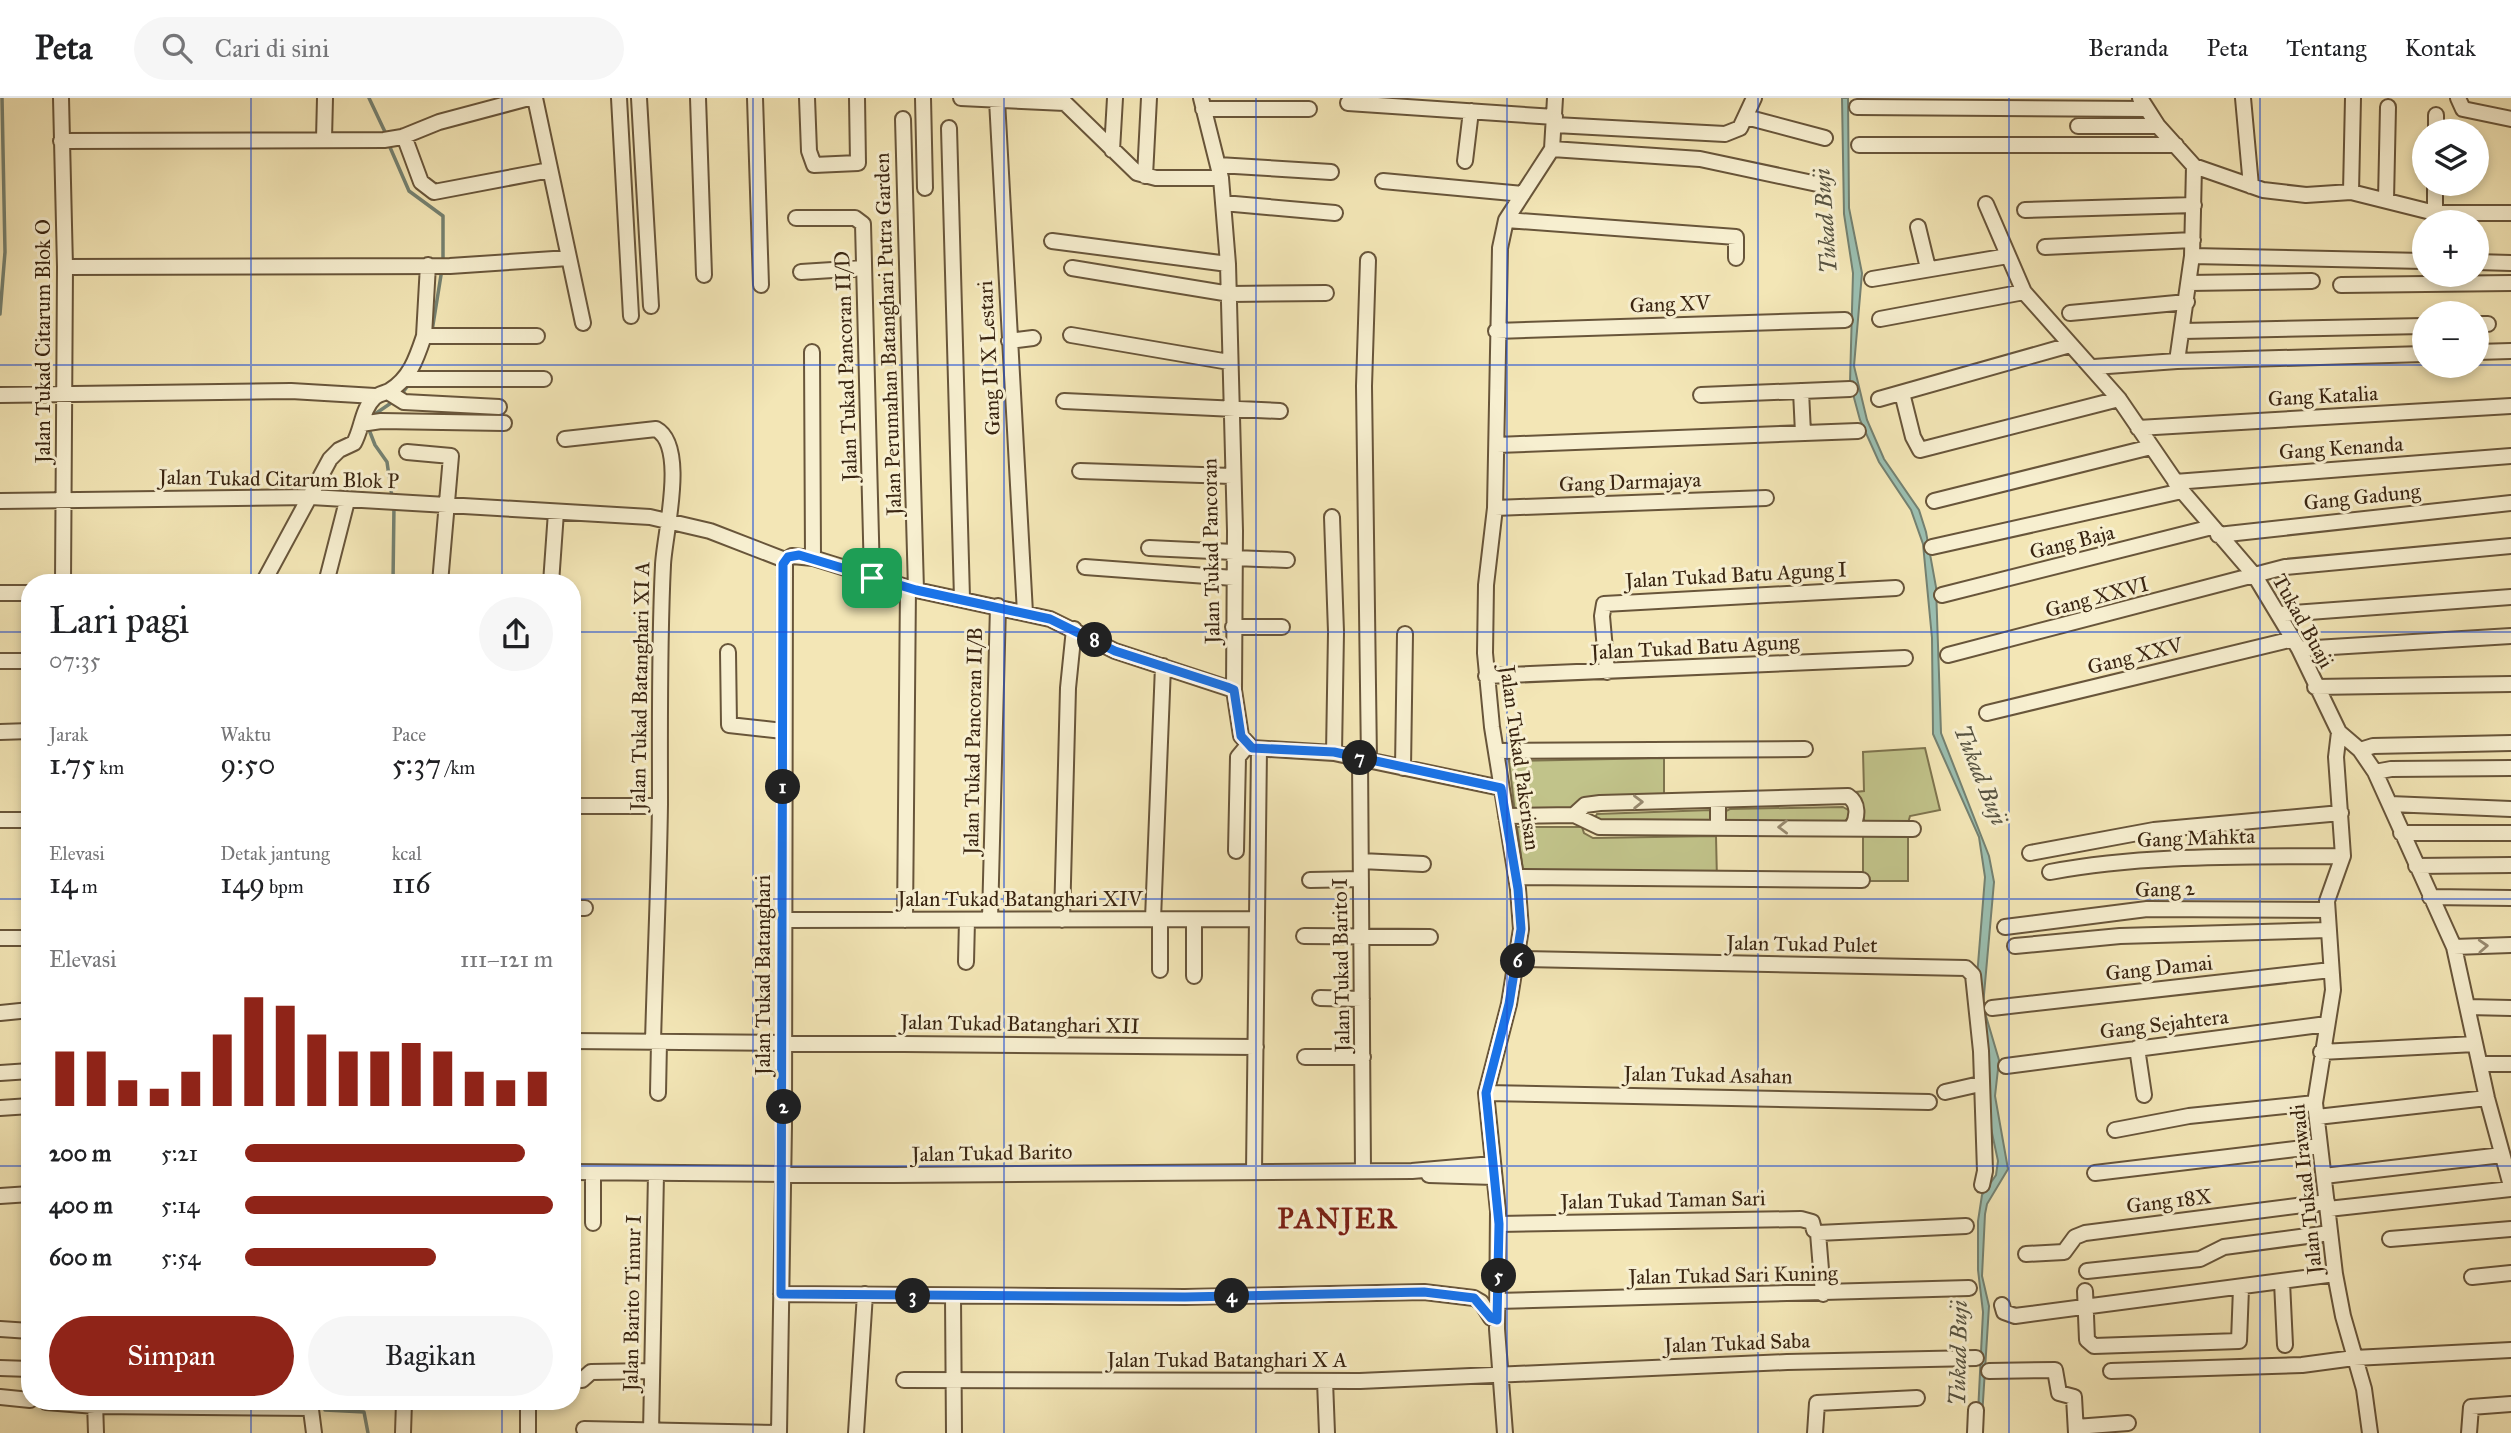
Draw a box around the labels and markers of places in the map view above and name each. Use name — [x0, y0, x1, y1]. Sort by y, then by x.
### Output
pin — [842, 548, 902, 608]
pin: 8 — [1078, 622, 1112, 658]
pin: 7 — [1342, 740, 1378, 776]
pin: 1 — [766, 770, 800, 804]
pin: 6 — [1500, 944, 1536, 978]
pin: 2 — [766, 1090, 802, 1124]
pin: 5 — [1482, 1258, 1516, 1294]
pin: 3 — [895, 1278, 930, 1314]
pin: 4 — [1214, 1278, 1250, 1314]

